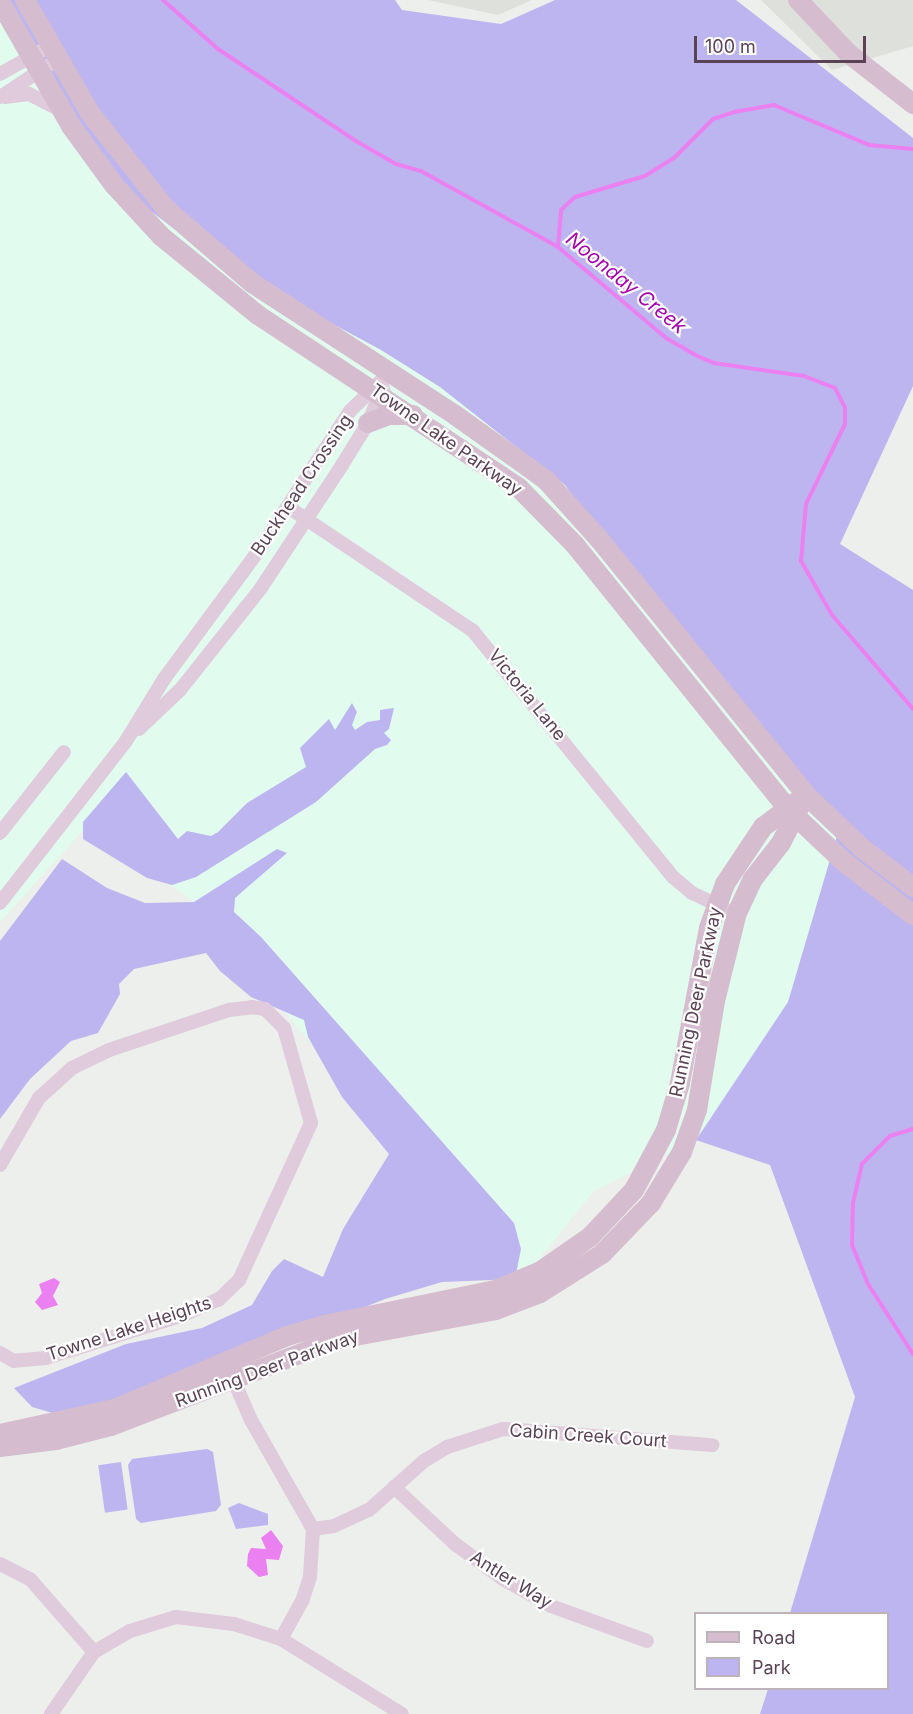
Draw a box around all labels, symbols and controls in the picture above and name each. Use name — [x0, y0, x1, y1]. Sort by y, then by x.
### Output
scale bar — [697, 24, 870, 62]
text: 100 m — [705, 36, 756, 57]
water label: Noonday Creek — [561, 227, 691, 339]
street label: Towne Lake Parkway — [366, 379, 526, 501]
street label: Buckhead Crossing — [247, 410, 357, 560]
street label: Victoria Lane — [484, 645, 570, 745]
street label: Running Deer Parkway — [665, 905, 727, 1099]
street label: Towne Lake Heights — [44, 1292, 214, 1366]
street label: Running Deer Parkway — [172, 1326, 362, 1412]
street label: Cabin Creek Court — [509, 1420, 667, 1452]
street label: Antler Way — [466, 1546, 556, 1614]
legend — [694, 1612, 889, 1690]
text: Road — [752, 1627, 795, 1648]
text: Park — [752, 1657, 791, 1678]

